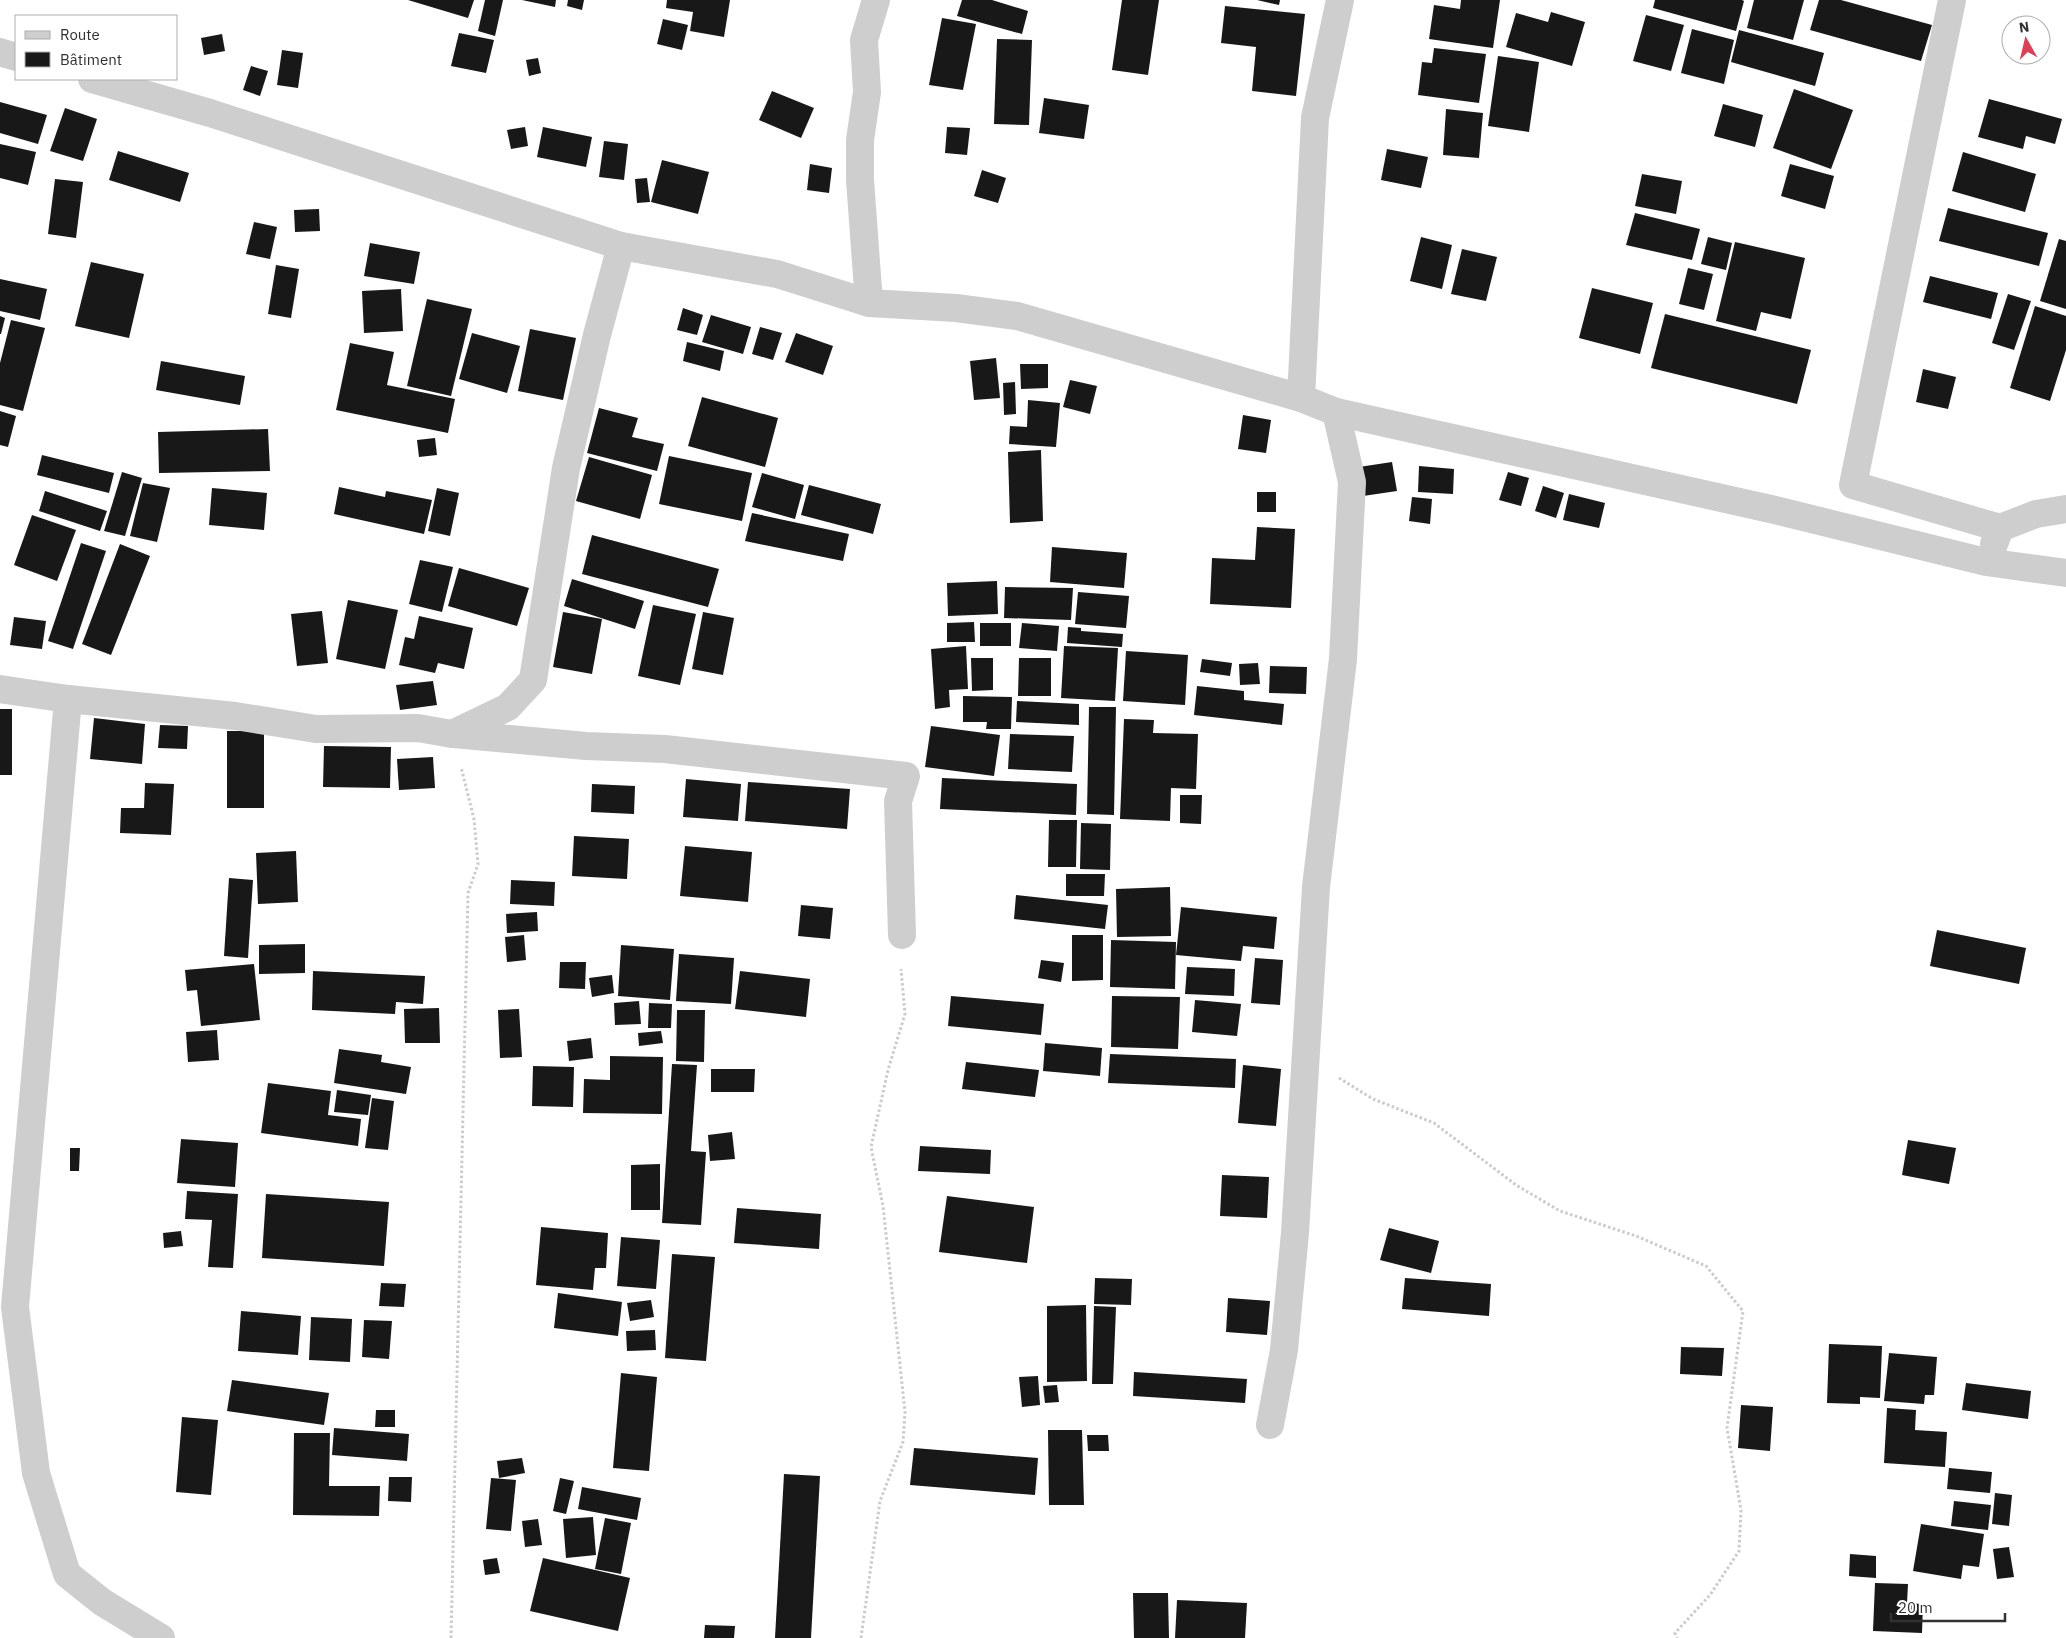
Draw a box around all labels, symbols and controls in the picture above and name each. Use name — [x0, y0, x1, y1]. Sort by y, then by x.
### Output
legend — [15, 15, 178, 80]
north arrow — [2001, 15, 2051, 65]
text: N — [2018, 18, 2030, 37]
text: Route — [60, 25, 100, 44]
text: Bâtiment — [60, 50, 122, 69]
scale bar — [1891, 1590, 2005, 1622]
text: 20 m — [1898, 1598, 1933, 1617]

